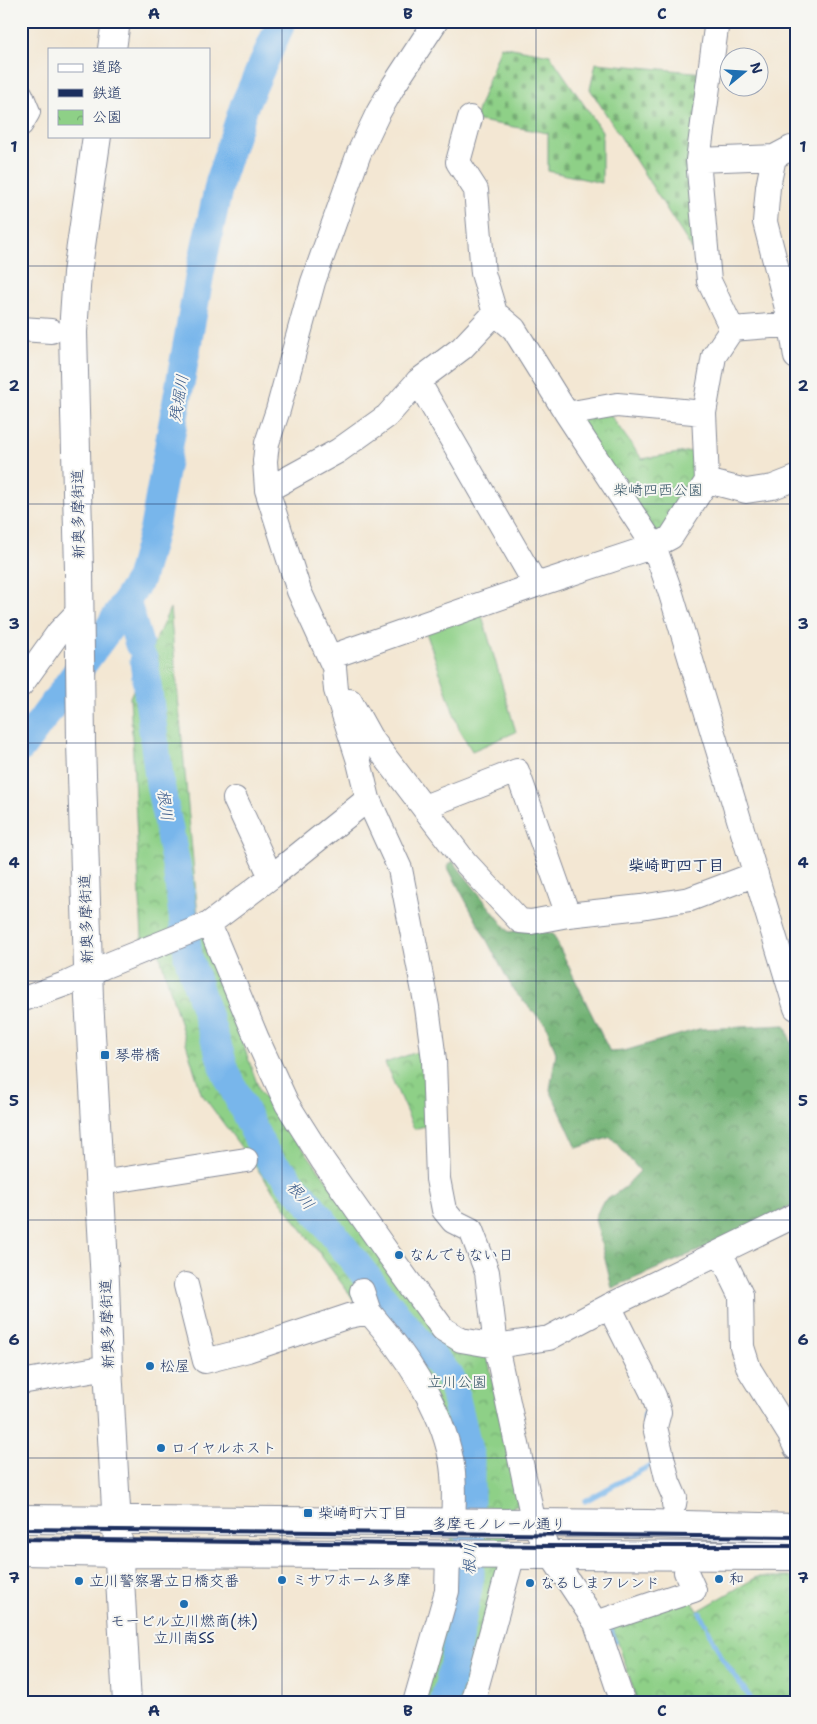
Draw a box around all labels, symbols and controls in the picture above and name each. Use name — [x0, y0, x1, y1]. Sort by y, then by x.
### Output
text: A — [148, 3, 160, 24]
text: B — [403, 3, 413, 24]
text: C — [657, 3, 667, 24]
legend — [48, 48, 210, 138]
north arrow — [720, 48, 770, 98]
text: 道路 — [92, 57, 122, 77]
text: N — [746, 60, 767, 76]
text: 鉄道 — [92, 83, 122, 103]
text: 公園 — [92, 107, 122, 127]
text: 1 — [10, 136, 18, 157]
text: 1 — [799, 136, 807, 157]
water label: 残堀川 — [164, 373, 193, 424]
text: 2 — [8, 375, 20, 396]
text: 2 — [797, 375, 809, 396]
street label: 新奥多摩街道 — [67, 469, 89, 559]
park label: 柴崎四西公園 — [613, 480, 703, 500]
text: 3 — [8, 613, 20, 634]
text: 3 — [797, 613, 809, 634]
water label: 根川 — [153, 788, 178, 822]
text: 4 — [8, 852, 20, 873]
text: 4 — [797, 852, 809, 873]
district label: 柴崎町四丁目 — [628, 855, 724, 876]
street label: 新奥多摩街道 — [74, 874, 98, 964]
place label: 琴帯橋 — [115, 1045, 160, 1065]
marker: 琴帯橋 — [99, 1049, 111, 1061]
text: 5 — [9, 1090, 19, 1111]
text: 5 — [798, 1090, 808, 1111]
water label: 根川 — [282, 1176, 319, 1214]
place label: なんでもない日 — [409, 1245, 513, 1265]
marker: なんでもない日 — [393, 1249, 405, 1261]
street label: 新奥多摩街道 — [95, 1279, 119, 1369]
text: 6 — [8, 1329, 20, 1350]
text: 6 — [797, 1329, 809, 1350]
place label: 松屋 — [160, 1356, 190, 1376]
marker: 松屋 — [144, 1360, 156, 1372]
park label: 立川公園 — [427, 1372, 487, 1392]
place label: ロイヤルホスト — [171, 1438, 277, 1458]
marker: ロイヤルホスト — [155, 1442, 167, 1454]
place label: 柴崎町六丁目 — [318, 1503, 408, 1523]
marker: 柴崎町六丁目 — [302, 1507, 314, 1519]
street label: 多摩モノレール通り — [432, 1514, 566, 1534]
water label: 根川 — [458, 1543, 481, 1575]
text: 7 — [8, 1567, 20, 1588]
text: 7 — [797, 1567, 809, 1588]
place label: 和 — [729, 1569, 744, 1589]
place label: ミサワホーム多摩 — [292, 1570, 411, 1590]
place label: 立川警察署立日橋交番 — [89, 1571, 239, 1591]
place label: なるしまフレンド — [540, 1573, 660, 1593]
marker: 和 — [713, 1573, 725, 1585]
marker: ミサワホーム多摩 — [276, 1574, 288, 1586]
marker: 立川警察署立日橋交番 — [73, 1575, 85, 1587]
marker: なるしまフレンド — [524, 1577, 536, 1589]
marker: モービル立川燃商(株) 立川南SS — [178, 1598, 190, 1610]
place label: モービル立川燃商(株) 立川南SS — [110, 1611, 258, 1648]
text: A — [148, 1700, 160, 1721]
text: B — [403, 1700, 413, 1721]
text: C — [657, 1700, 667, 1721]

